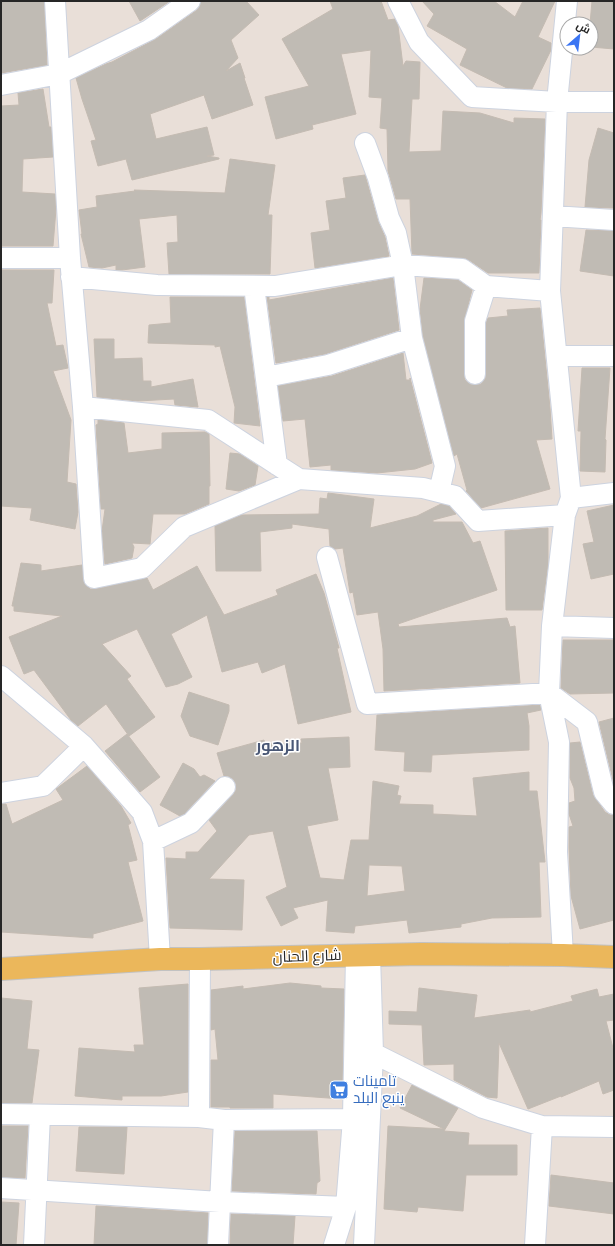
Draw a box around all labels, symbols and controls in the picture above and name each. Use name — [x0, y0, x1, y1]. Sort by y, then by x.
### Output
north arrow — [559, 16, 599, 56]
text: ش — [574, 19, 593, 37]
district label: الزهور — [255, 736, 300, 755]
street label: شارع الحنان — [272, 946, 342, 968]
place label: تامينات ينبع البلد — [353, 1072, 404, 1109]
supermarket icon: تامينات ينبع البلد — [328, 1079, 350, 1101]

